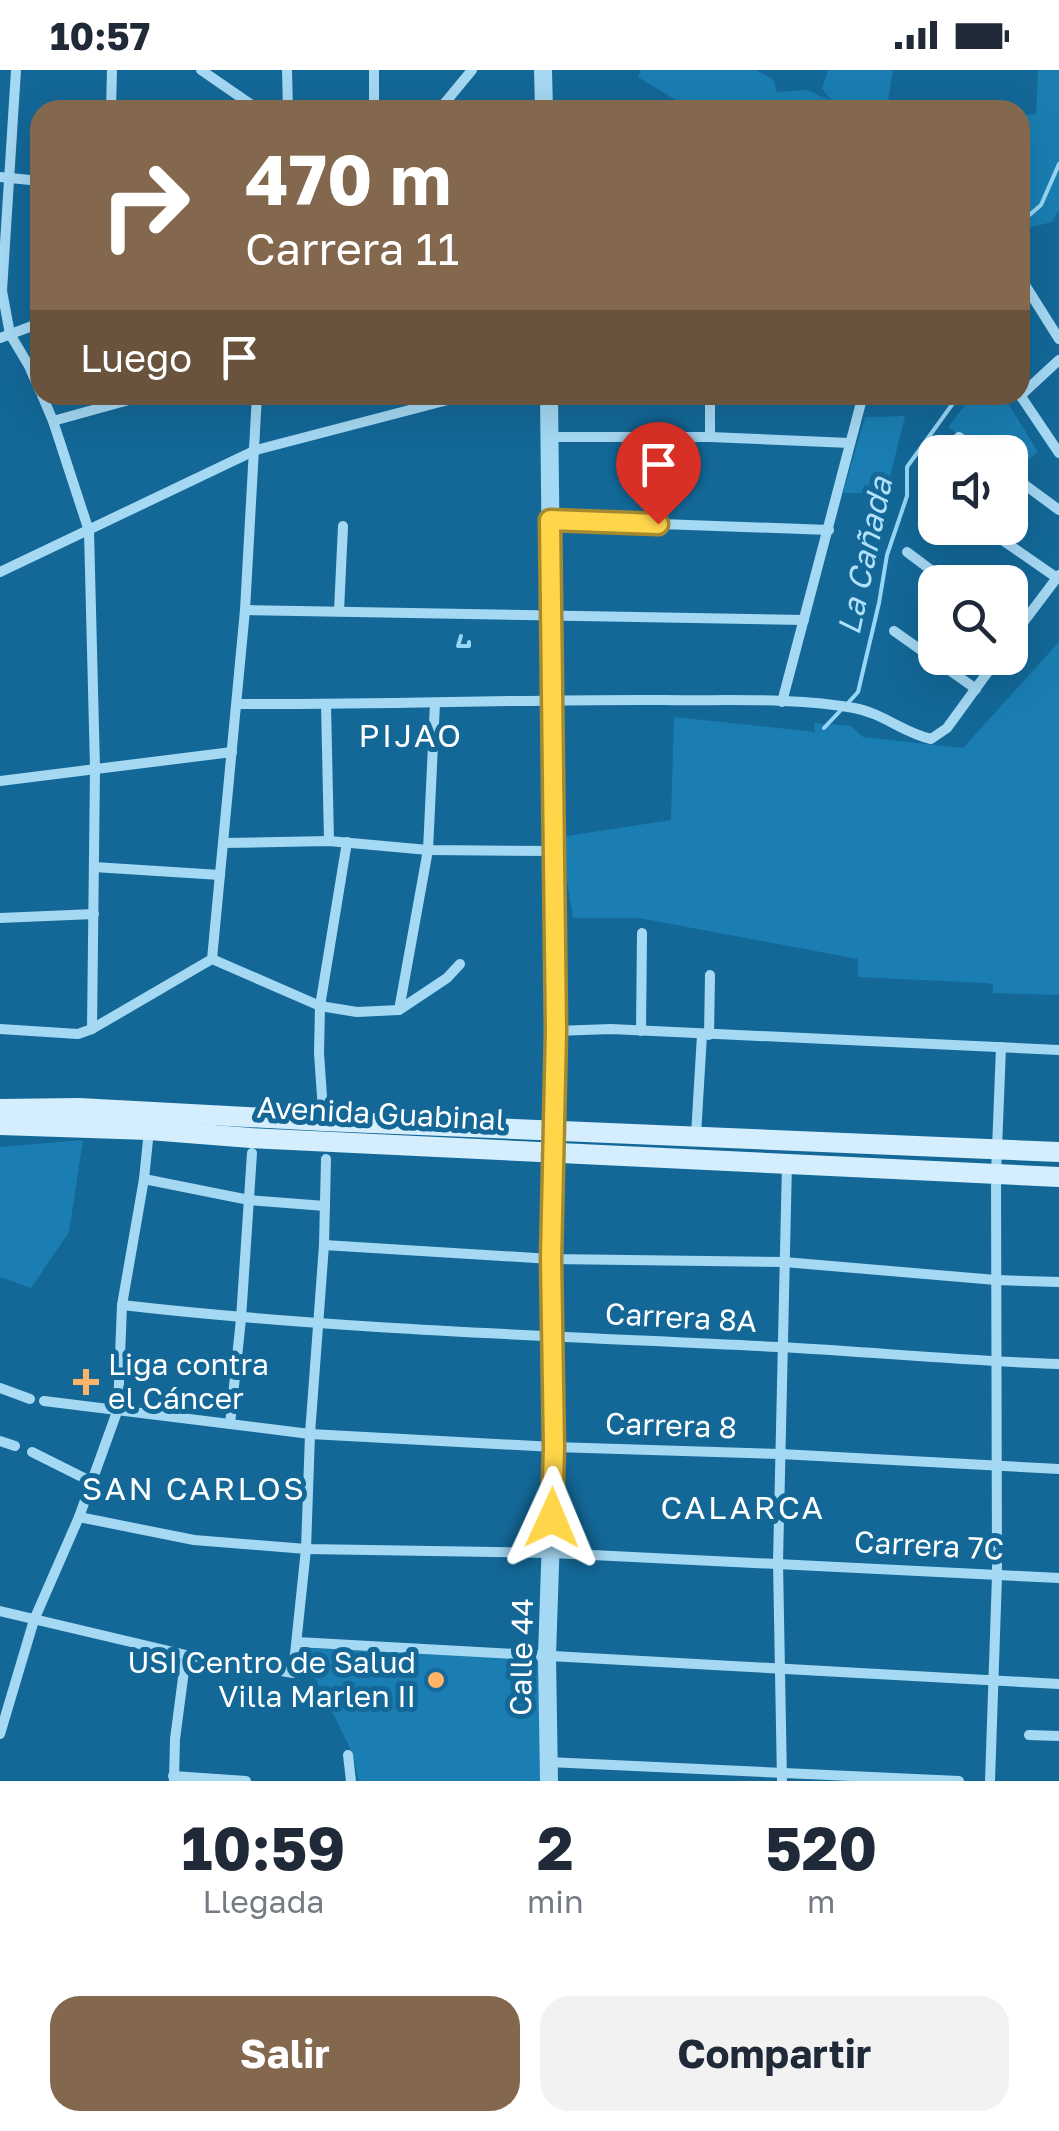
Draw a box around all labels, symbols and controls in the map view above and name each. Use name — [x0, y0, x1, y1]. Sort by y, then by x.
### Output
text: 10:57 — [50, 13, 150, 58]
text: 470 m — [245, 136, 451, 220]
icon: right — [80, 140, 210, 270]
text: Carrera 11 — [245, 221, 459, 275]
icon: arrive — [212, 330, 267, 385]
text: Luego — [80, 335, 192, 380]
pin — [616, 422, 701, 525]
map controls — [918, 435, 1028, 675]
button: sound — [918, 435, 1028, 545]
icon: arrive — [631, 437, 686, 492]
water label: La Cañada — [829, 472, 900, 638]
button: search — [918, 565, 1028, 675]
district label: PIJAO — [359, 716, 463, 754]
street label: Avenida Guabinal — [256, 1089, 506, 1137]
street label: Carrera 8A — [604, 1295, 758, 1339]
place label: Liga contra el Cáncer — [108, 1346, 269, 1416]
marker: Liga contra el Cáncer — [73, 1369, 99, 1395]
street label: Carrera 8 — [604, 1405, 738, 1445]
position arrow — [500, 1466, 604, 1570]
district label: SAN CARLOS — [82, 1469, 306, 1507]
district label: CALARCA — [660, 1488, 826, 1526]
street label: Carrera 7C — [853, 1523, 1005, 1567]
street label: Calle 44 — [502, 1598, 540, 1716]
place label: USI Centro de Salud Villa Marlen II — [127, 1644, 416, 1714]
marker: USI Centro de Salud Villa Marlen II — [425, 1669, 447, 1691]
text: 10:59 — [182, 1811, 345, 1883]
text: 2 — [537, 1811, 574, 1883]
text: 520 — [765, 1811, 877, 1883]
text: Llegada — [203, 1882, 324, 1920]
text: min — [527, 1882, 584, 1920]
text: m — [807, 1882, 835, 1920]
button: Salir — [50, 1996, 520, 2111]
button: Compartir — [540, 1996, 1009, 2111]

